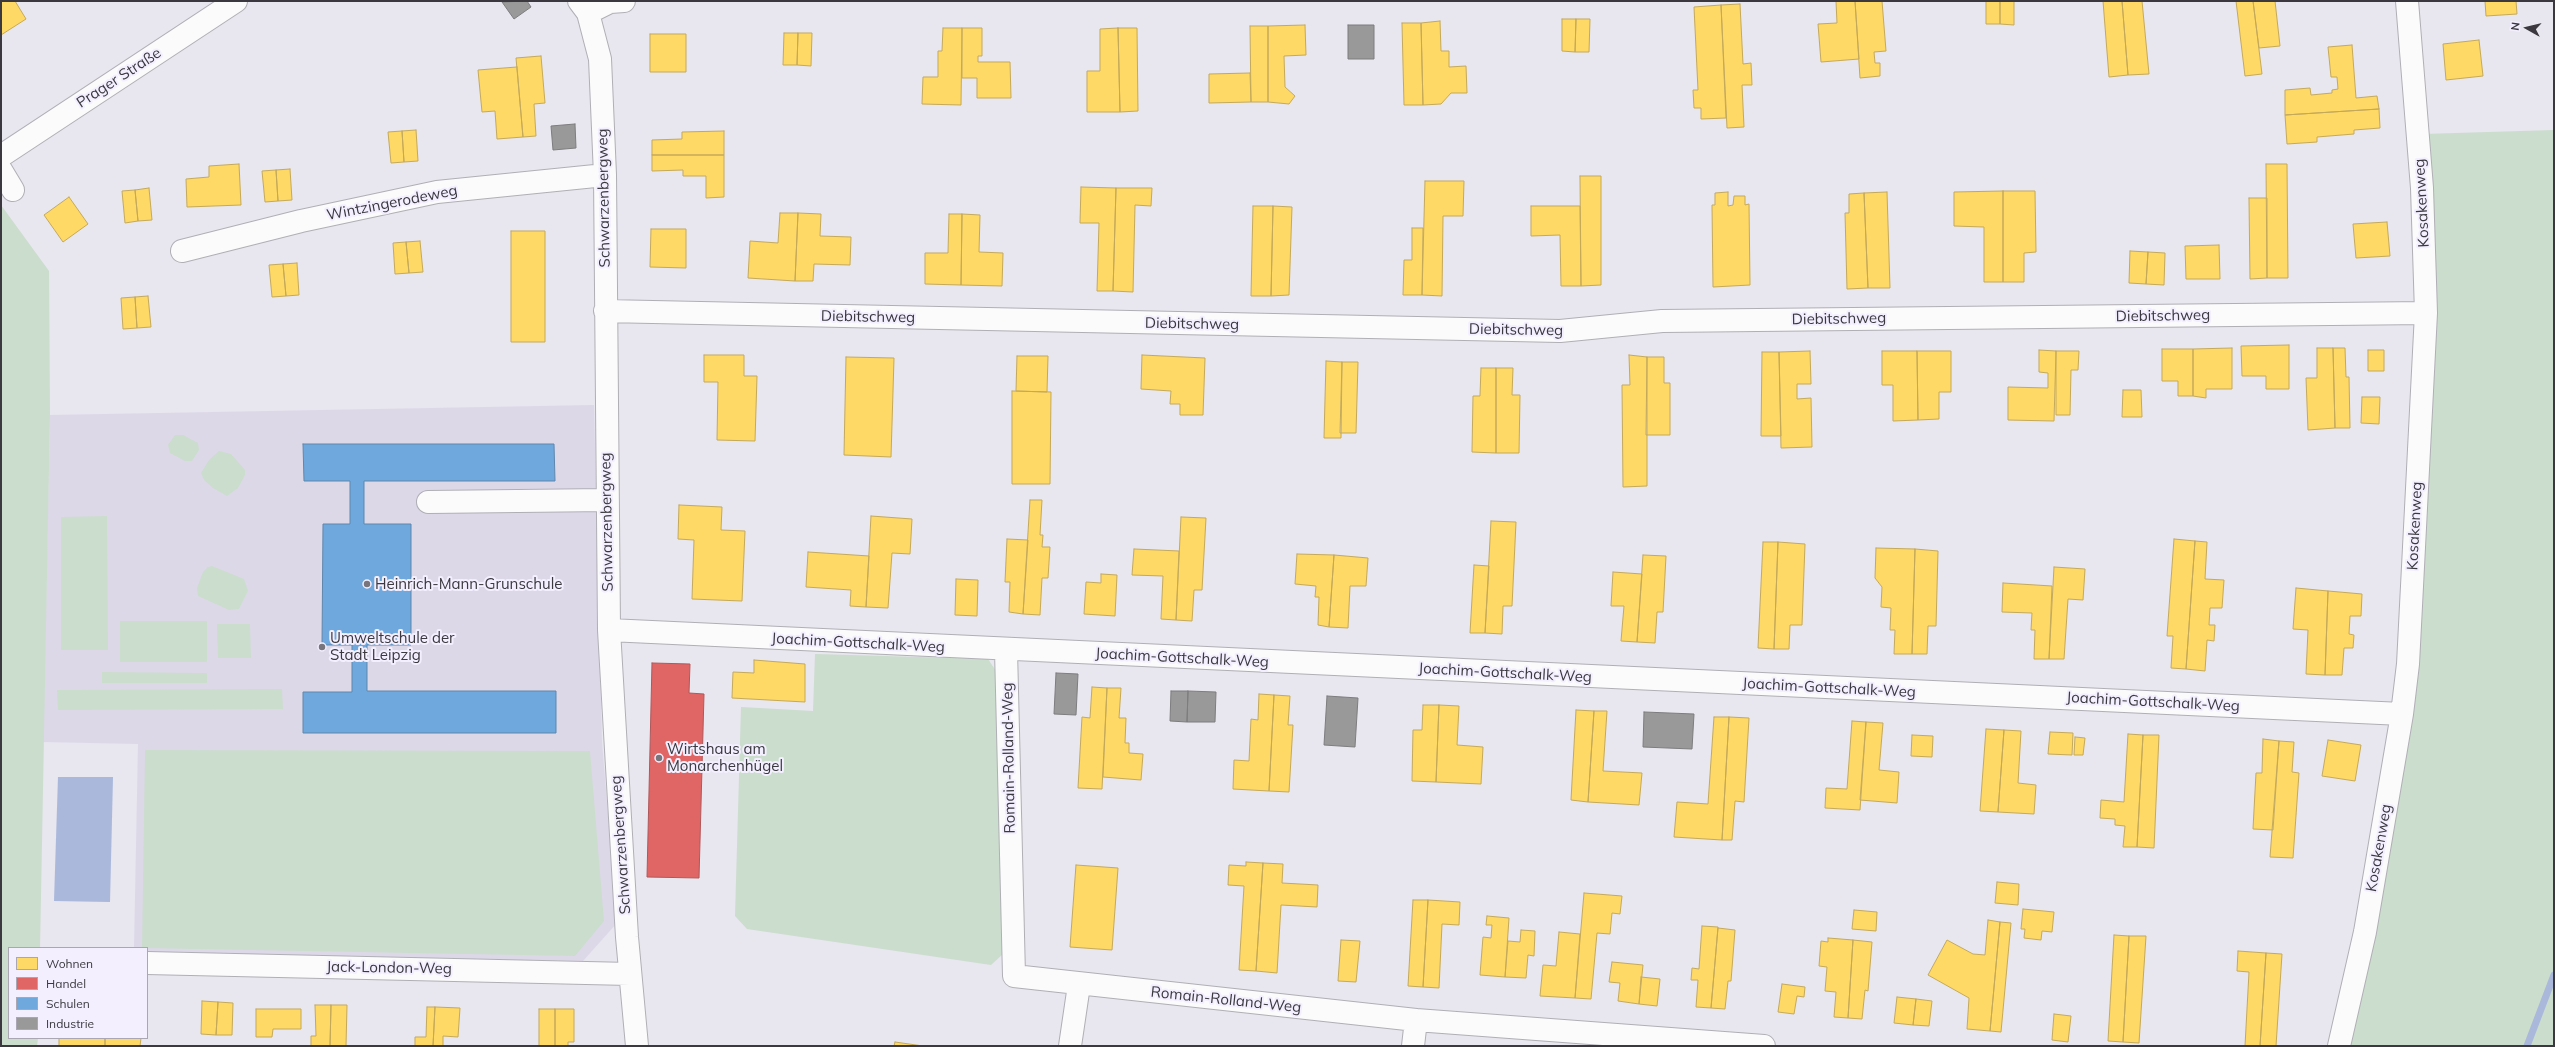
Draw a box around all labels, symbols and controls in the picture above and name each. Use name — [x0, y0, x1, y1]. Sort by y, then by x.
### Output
north arrow — [2507, 8, 2547, 48]
text: N — [2508, 21, 2523, 31]
street label: Prager Straße — [73, 44, 165, 112]
street label: Schwarzenbergweg — [594, 128, 614, 268]
street label: Kosakenweg — [2411, 158, 2433, 248]
street label: Wintzingerodeweg — [325, 182, 459, 224]
street label: Diebitschweg — [2116, 306, 2210, 326]
street label: Diebitschweg — [821, 307, 915, 327]
street label: Diebitschweg — [1792, 309, 1886, 329]
street label: Diebitschweg — [1145, 314, 1239, 334]
street label: Diebitschweg — [1469, 320, 1563, 340]
street label: Schwarzenbergweg — [597, 452, 617, 592]
street label: Kosakenweg — [2404, 481, 2426, 571]
place label: Heinrich-Mann-Grunschule — [375, 575, 562, 593]
marker: Heinrich-Mann-Grunschule — [362, 579, 372, 589]
place label: Umweltschule der Stadt Leipzig — [330, 629, 455, 664]
street label: Joachim-Gottschalk-Weg — [771, 629, 945, 657]
marker: Umweltschule der Stadt Leipzig — [317, 642, 327, 652]
street label: Joachim-Gottschalk-Weg — [1095, 644, 1269, 672]
street label: Joachim-Gottschalk-Weg — [1418, 659, 1592, 687]
street label: Joachim-Gottschalk-Weg — [1742, 674, 1916, 702]
street label: Romain-Rolland-Weg — [999, 682, 1019, 834]
street label: Joachim-Gottschalk-Weg — [2066, 688, 2240, 716]
place label: Wirtshaus am Monarchenhügel — [667, 740, 783, 775]
marker: Wirtshaus am Monarchenhügel — [654, 753, 664, 763]
street label: Schwarzenbergweg — [607, 775, 635, 915]
street label: Kosakenweg — [2362, 803, 2396, 893]
legend — [8, 947, 148, 1039]
text: Wohnen — [46, 956, 93, 971]
street label: Jack-London-Weg — [326, 958, 452, 978]
text: Handel — [46, 976, 86, 991]
street label: Romain-Rolland-Weg — [1150, 983, 1302, 1017]
text: Schulen — [46, 996, 90, 1011]
text: Industrie — [46, 1016, 94, 1031]

